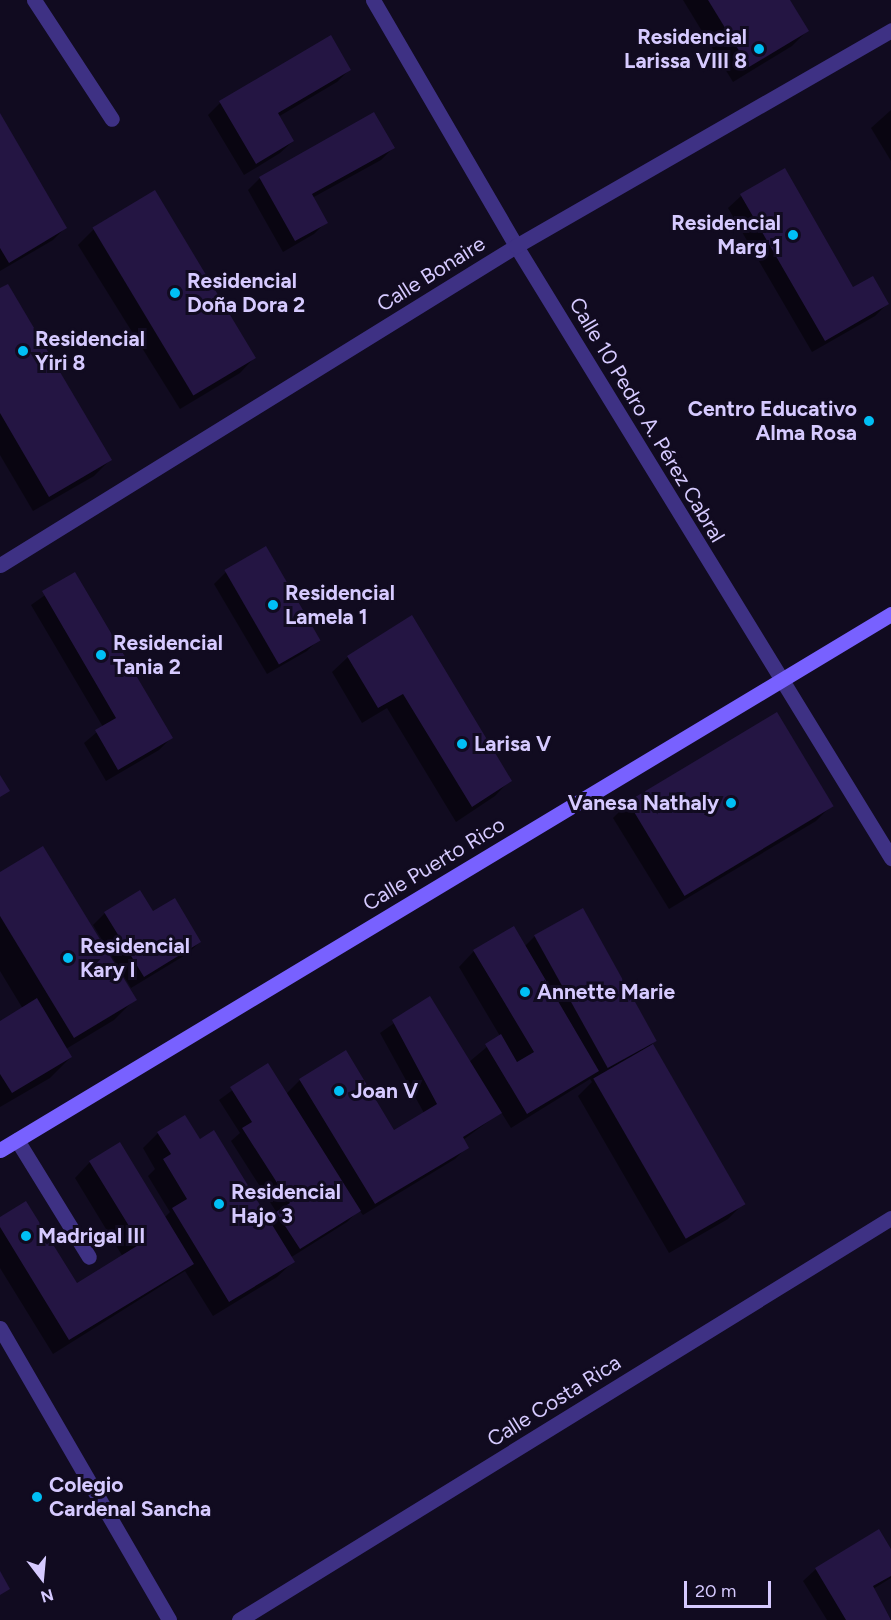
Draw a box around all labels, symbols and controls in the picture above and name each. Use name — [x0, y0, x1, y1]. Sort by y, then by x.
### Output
place label: Residencial Larissa VIII 8 — [624, 24, 747, 74]
marker: Residencial Larissa VIII 8 — [752, 42, 766, 56]
place label: Residencial Marg 1 — [671, 210, 781, 260]
marker: Residencial Marg 1 — [786, 228, 800, 242]
street label: Calle Bonaire — [372, 231, 490, 317]
place label: Residencial Doña Dora 2 — [187, 268, 305, 318]
marker: Residencial Doña Dora 2 — [168, 286, 182, 300]
street label: Calle 10 Pedro A. Pérez Cabral — [564, 293, 730, 547]
place label: Residencial Yiri 8 — [35, 326, 145, 376]
marker: Residencial Yiri 8 — [16, 344, 30, 358]
place label: Centro Educativo Alma Rosa — [688, 396, 857, 446]
marker: Centro Educativo Alma Rosa — [862, 414, 876, 428]
place label: Residencial Lamela 1 — [285, 580, 395, 630]
marker: Residencial Lamela 1 — [266, 598, 280, 612]
place label: Residencial Tania 2 — [113, 630, 223, 680]
marker: Residencial Tania 2 — [94, 648, 108, 662]
place label: Larisa V — [474, 731, 551, 757]
marker: Larisa V — [455, 737, 469, 751]
place label: Vanesa Nathaly — [568, 790, 719, 816]
marker: Vanesa Nathaly — [724, 796, 738, 810]
street label: Calle Puerto Rico — [359, 812, 509, 916]
place label: Residencial Kary I — [80, 933, 190, 983]
marker: Residencial Kary I — [61, 951, 75, 965]
place label: Annette Marie — [537, 979, 675, 1005]
marker: Annette Marie — [518, 985, 532, 999]
place label: Joan V — [351, 1078, 418, 1104]
marker: Joan V — [332, 1084, 346, 1098]
place label: Residencial Hajo 3 — [231, 1179, 341, 1229]
marker: Residencial Hajo 3 — [212, 1197, 226, 1211]
place label: Madrigal III — [38, 1223, 145, 1249]
marker: Madrigal III — [19, 1229, 33, 1243]
street label: Calle Costa Rica — [483, 1350, 625, 1452]
place label: Colegio Cardenal Sancha — [49, 1472, 211, 1522]
marker: Colegio Cardenal Sancha — [30, 1490, 44, 1504]
north arrow — [12, 1548, 72, 1608]
scale bar — [687, 1569, 774, 1607]
text: 20 m — [695, 1580, 736, 1602]
text: N — [39, 1585, 56, 1607]

